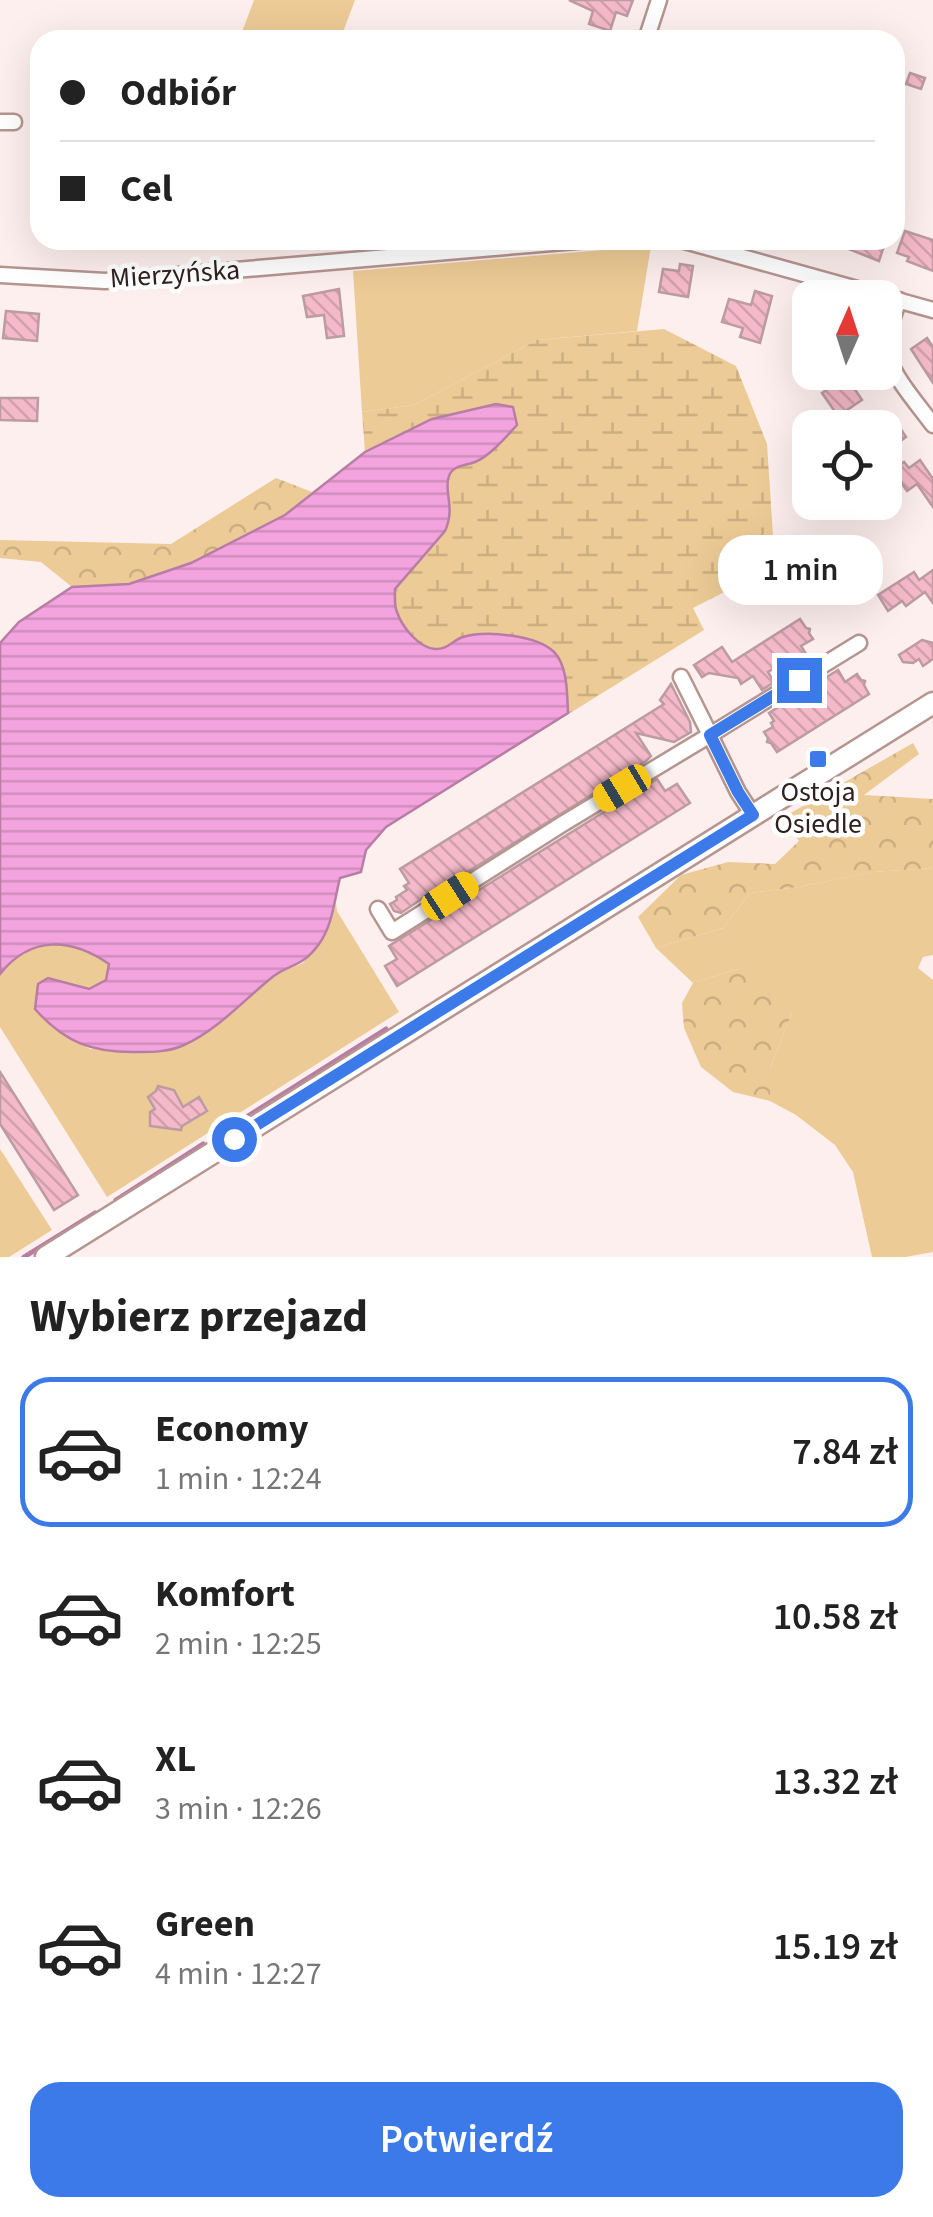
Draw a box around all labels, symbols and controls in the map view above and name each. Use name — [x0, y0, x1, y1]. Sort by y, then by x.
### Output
text: Odbiór — [120, 66, 236, 120]
text: Cel — [120, 162, 173, 216]
street label: Mierzyńska — [109, 250, 241, 298]
north arrow — [792, 280, 902, 390]
map controls — [792, 280, 902, 520]
button: locate — [792, 410, 902, 520]
callout: 1 min — [716, 535, 882, 605]
text: 1 min — [762, 547, 839, 593]
route end — [777, 658, 822, 703]
marker: Ostoja Osiedle — [807, 748, 829, 770]
car — [589, 760, 655, 816]
place label: Ostoja Osiedle — [774, 772, 862, 844]
car — [417, 867, 483, 925]
route start — [212, 1117, 257, 1162]
text: Wybierz przejazd — [30, 1285, 368, 1349]
text: Economy — [155, 1402, 308, 1456]
icon: car — [35, 1407, 125, 1497]
text: 7.84 zł — [792, 1425, 898, 1479]
text: 1 min · 12:24 — [155, 1456, 322, 1502]
text: Komfort — [155, 1567, 295, 1621]
icon: car — [35, 1572, 125, 1662]
text: 10.58 zł — [773, 1590, 898, 1644]
text: 2 min · 12:25 — [155, 1621, 322, 1667]
text: XL — [155, 1732, 196, 1786]
icon: car — [35, 1737, 125, 1827]
text: 13.32 zł — [773, 1755, 898, 1809]
text: 3 min · 12:26 — [155, 1786, 322, 1832]
text: Green — [155, 1897, 255, 1951]
icon: car — [35, 1902, 125, 1992]
text: 15.19 zł — [773, 1920, 898, 1974]
text: 4 min · 12:27 — [155, 1951, 322, 1997]
button: Potwierdź — [30, 2082, 903, 2197]

